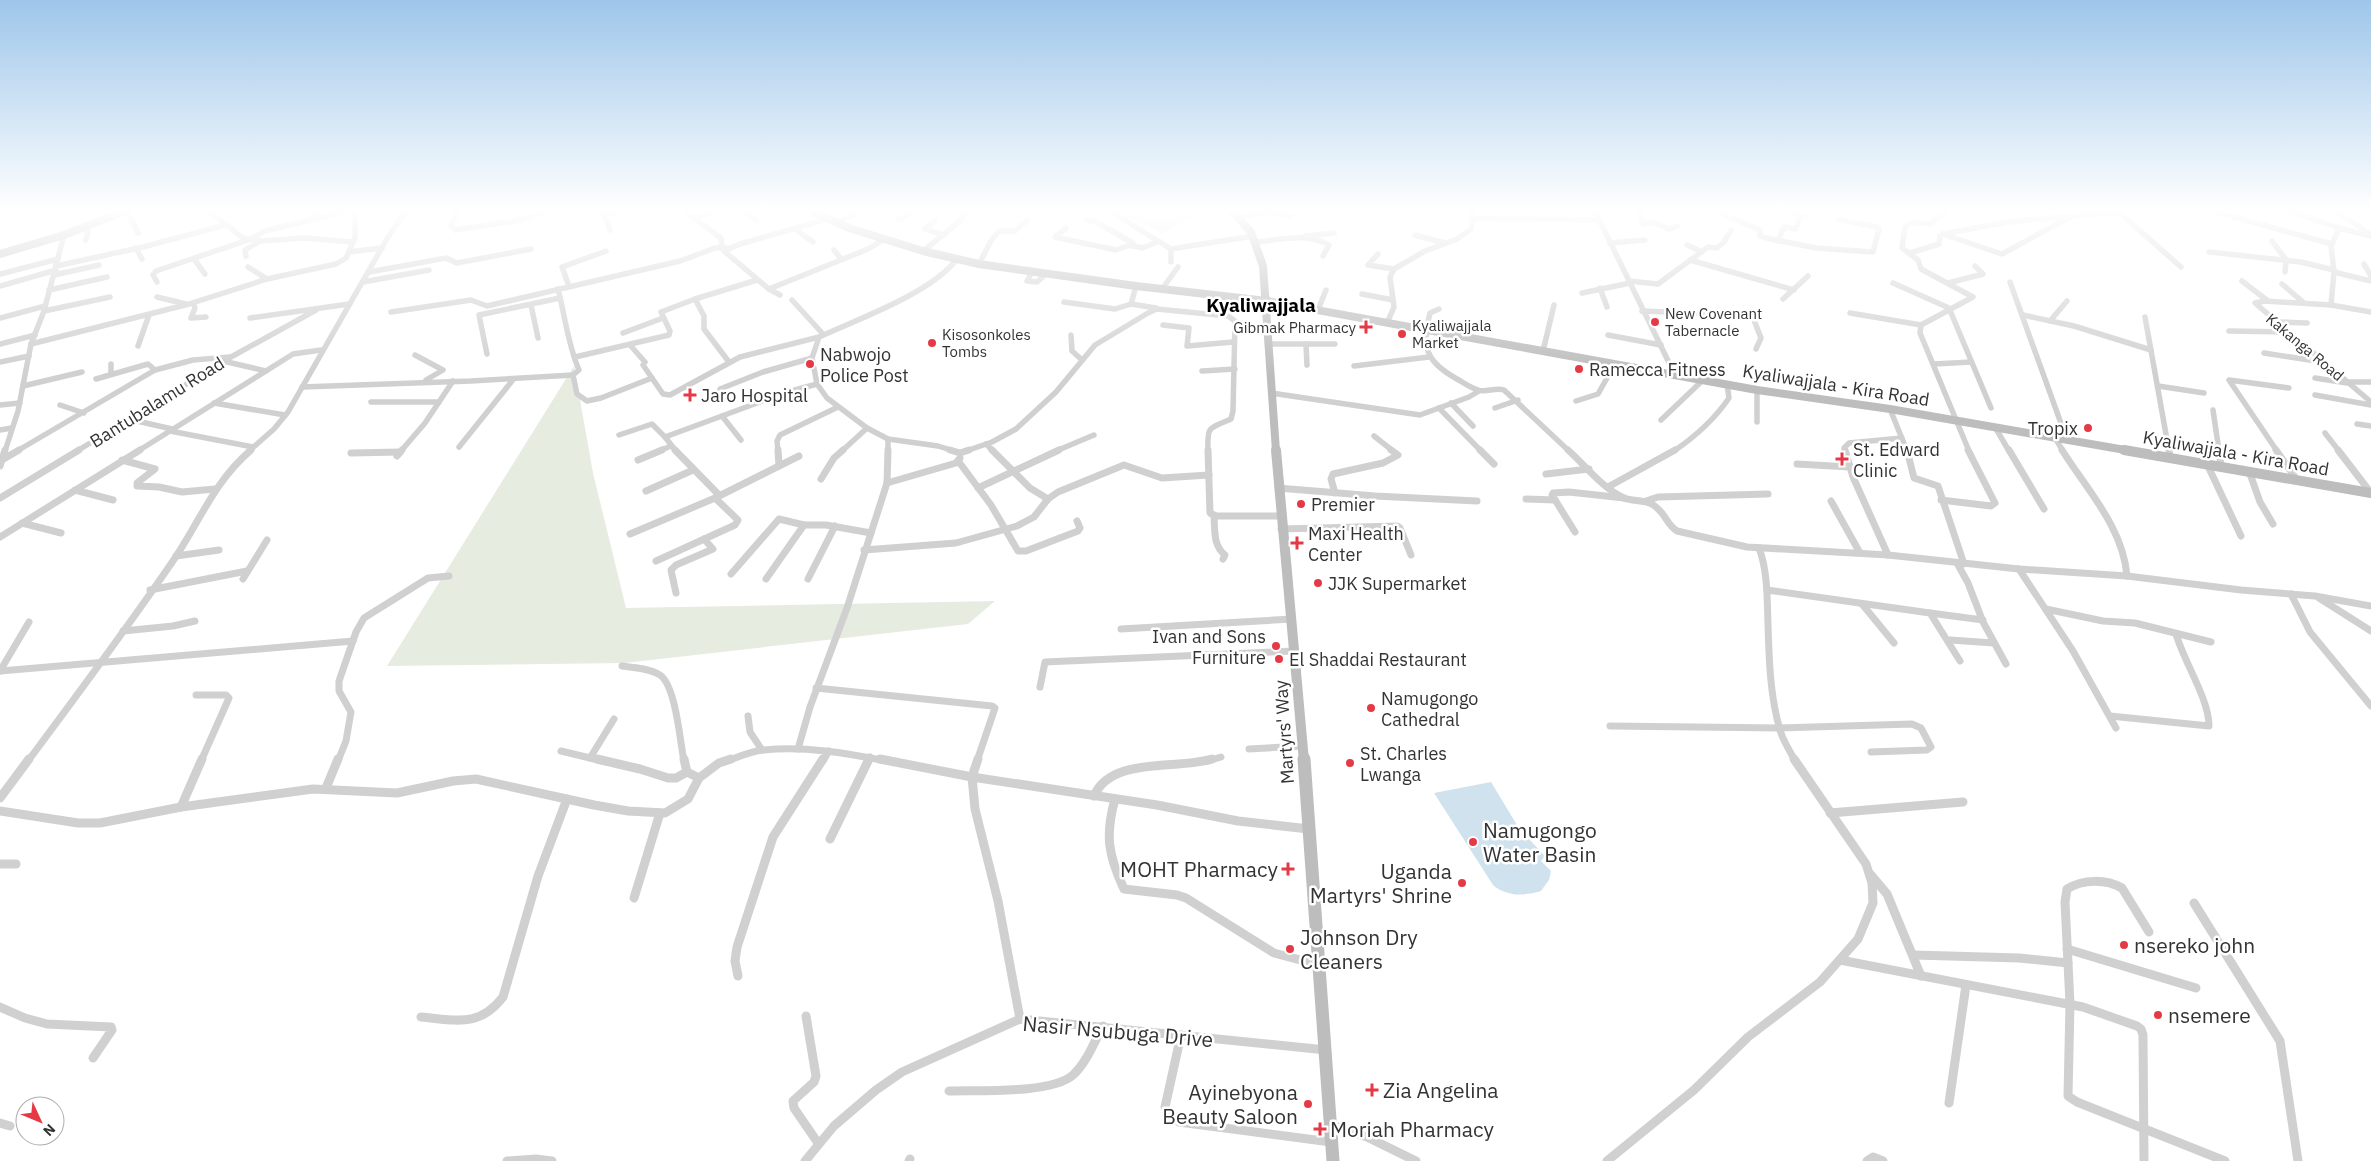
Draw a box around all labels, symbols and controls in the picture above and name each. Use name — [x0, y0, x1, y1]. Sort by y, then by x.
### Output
district label: Kyaliwajjala — [1206, 293, 1316, 317]
place label: New Covenant Tabernacle — [1665, 304, 1762, 340]
street label: Kakanga Road — [2262, 309, 2348, 385]
place label: Kyaliwajjala Market — [1412, 316, 1491, 352]
marker: New Covenant Tabernacle — [1649, 316, 1661, 328]
place label: Gibmak Pharmacy — [1233, 318, 1357, 337]
marker: Gibmak Pharmacy — [1360, 321, 1372, 333]
place label: Kisosonkoles Tombs — [942, 325, 1031, 361]
marker: Kyaliwajjala Market — [1396, 328, 1408, 340]
marker: Kisosonkoles Tombs — [926, 337, 938, 349]
place label: Nabwojo Police Post — [820, 343, 909, 387]
street label: Bantubalamu Road — [85, 351, 229, 453]
marker: Nabwojo Police Post — [804, 358, 816, 370]
place label: Ramecca Fitness — [1589, 358, 1726, 381]
street label: Kyaliwajjala - Kira Road — [1741, 359, 1931, 411]
marker: Ramecca Fitness — [1573, 363, 1585, 375]
place label: Jaro Hospital — [701, 384, 808, 407]
marker: Jaro Hospital — [683, 388, 697, 402]
place label: Tropix — [2028, 417, 2078, 440]
marker: Tropix — [2082, 422, 2094, 434]
street label: Kyaliwajjala - Kira Road — [2141, 425, 2331, 481]
place label: St. Edward Clinic — [1853, 438, 1940, 482]
marker: St. Edward Clinic — [1835, 452, 1849, 466]
place label: Premier — [1311, 493, 1375, 516]
marker: Premier — [1295, 498, 1307, 510]
place label: Maxi Health Center — [1308, 522, 1404, 566]
marker: Maxi Health Center — [1290, 536, 1304, 550]
place label: JJK Supermarket — [1328, 572, 1467, 595]
marker: JJK Supermarket — [1312, 577, 1324, 589]
place label: Ivan and Sons Furniture — [1152, 625, 1266, 669]
marker: Ivan and Sons Furniture — [1270, 640, 1282, 652]
place label: El Shaddai Restaurant — [1289, 648, 1467, 671]
marker: El Shaddai Restaurant — [1273, 653, 1285, 665]
street label: Martyrs' Way — [1269, 679, 1299, 785]
place label: Namugongo Cathedral — [1381, 687, 1478, 731]
marker: Namugongo Cathedral — [1365, 702, 1377, 714]
place label: St. Charles Lwanga — [1360, 742, 1447, 786]
marker: St. Charles Lwanga — [1344, 757, 1356, 769]
place label: Namugongo Water Basin — [1483, 816, 1597, 868]
marker: Namugongo Water Basin — [1467, 836, 1479, 848]
place label: MOHT Pharmacy — [1120, 855, 1279, 883]
place label: Uganda Martyrs' Shrine — [1310, 857, 1452, 909]
marker: MOHT Pharmacy — [1282, 863, 1294, 875]
marker: Uganda Martyrs' Shrine — [1456, 877, 1468, 889]
place label: Johnson Dry Cleaners — [1300, 923, 1418, 975]
place label: nsereko john — [2134, 931, 2255, 959]
marker: nsereko john — [2118, 939, 2130, 951]
marker: Johnson Dry Cleaners — [1284, 943, 1296, 955]
place label: nsemere — [2168, 1001, 2251, 1029]
street label: Nasir Nsubuga Drive — [1022, 1009, 1214, 1053]
marker: nsemere — [2152, 1009, 2164, 1021]
place label: Zia Angelina — [1383, 1076, 1499, 1104]
place label: Ayinebyona Beauty Saloon — [1162, 1078, 1298, 1130]
marker: Zia Angelina — [1365, 1083, 1379, 1097]
north arrow — [15, 1096, 65, 1146]
marker: Ayinebyona Beauty Saloon — [1302, 1098, 1314, 1110]
place label: Moriah Pharmacy — [1330, 1115, 1495, 1143]
text: N — [39, 1120, 59, 1140]
marker: Moriah Pharmacy — [1314, 1123, 1326, 1135]

